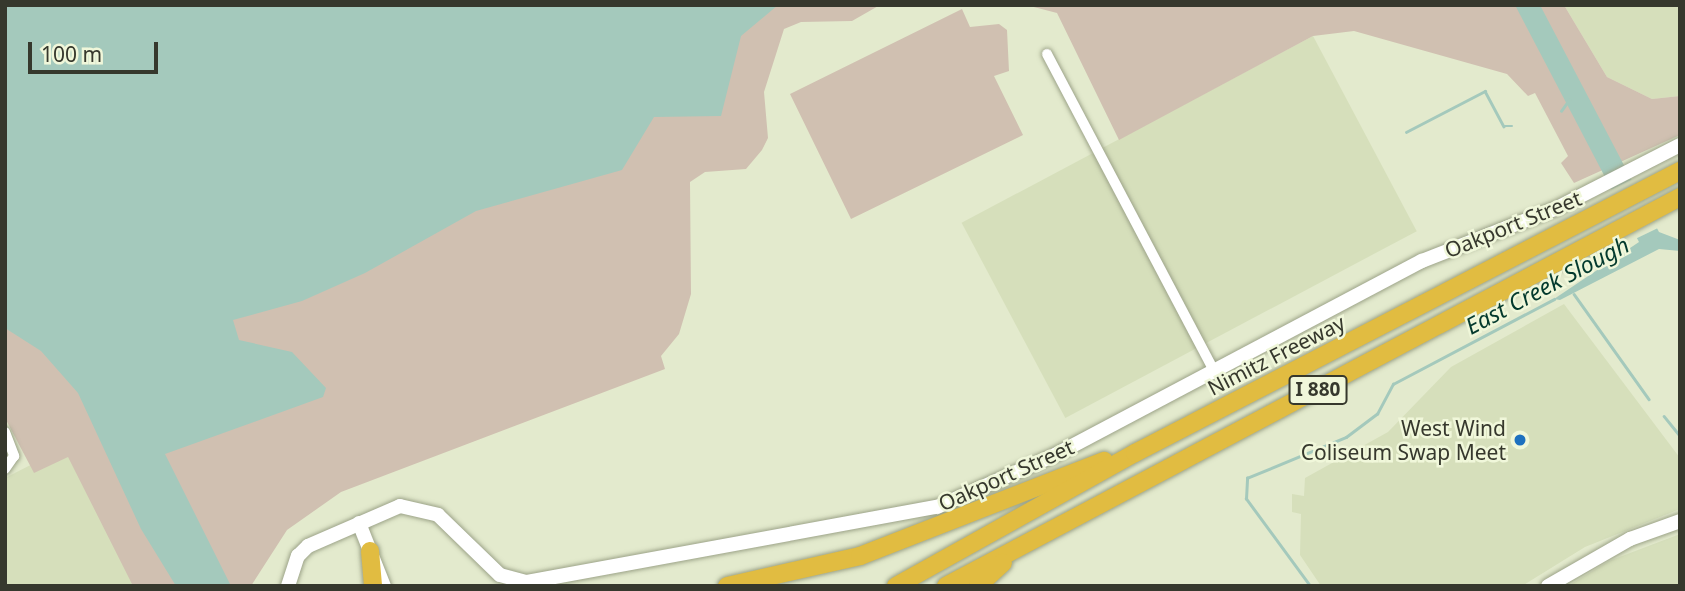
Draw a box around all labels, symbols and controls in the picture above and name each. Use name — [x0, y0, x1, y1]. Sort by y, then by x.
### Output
scale bar — [32, 28, 161, 72]
text: 100 m — [41, 40, 102, 68]
street label: Oakport Street — [1441, 185, 1585, 263]
water label: East Creek Slough — [1460, 230, 1634, 340]
street label: Nimitz Freeway — [1203, 310, 1349, 400]
road number: I 880 — [1288, 374, 1348, 406]
place label: West Wind Coliseum Swap Meet — [1301, 415, 1506, 465]
marker: West Wind Coliseum Swap Meet — [1512, 432, 1528, 448]
street label: Oakport Street — [934, 434, 1078, 516]

